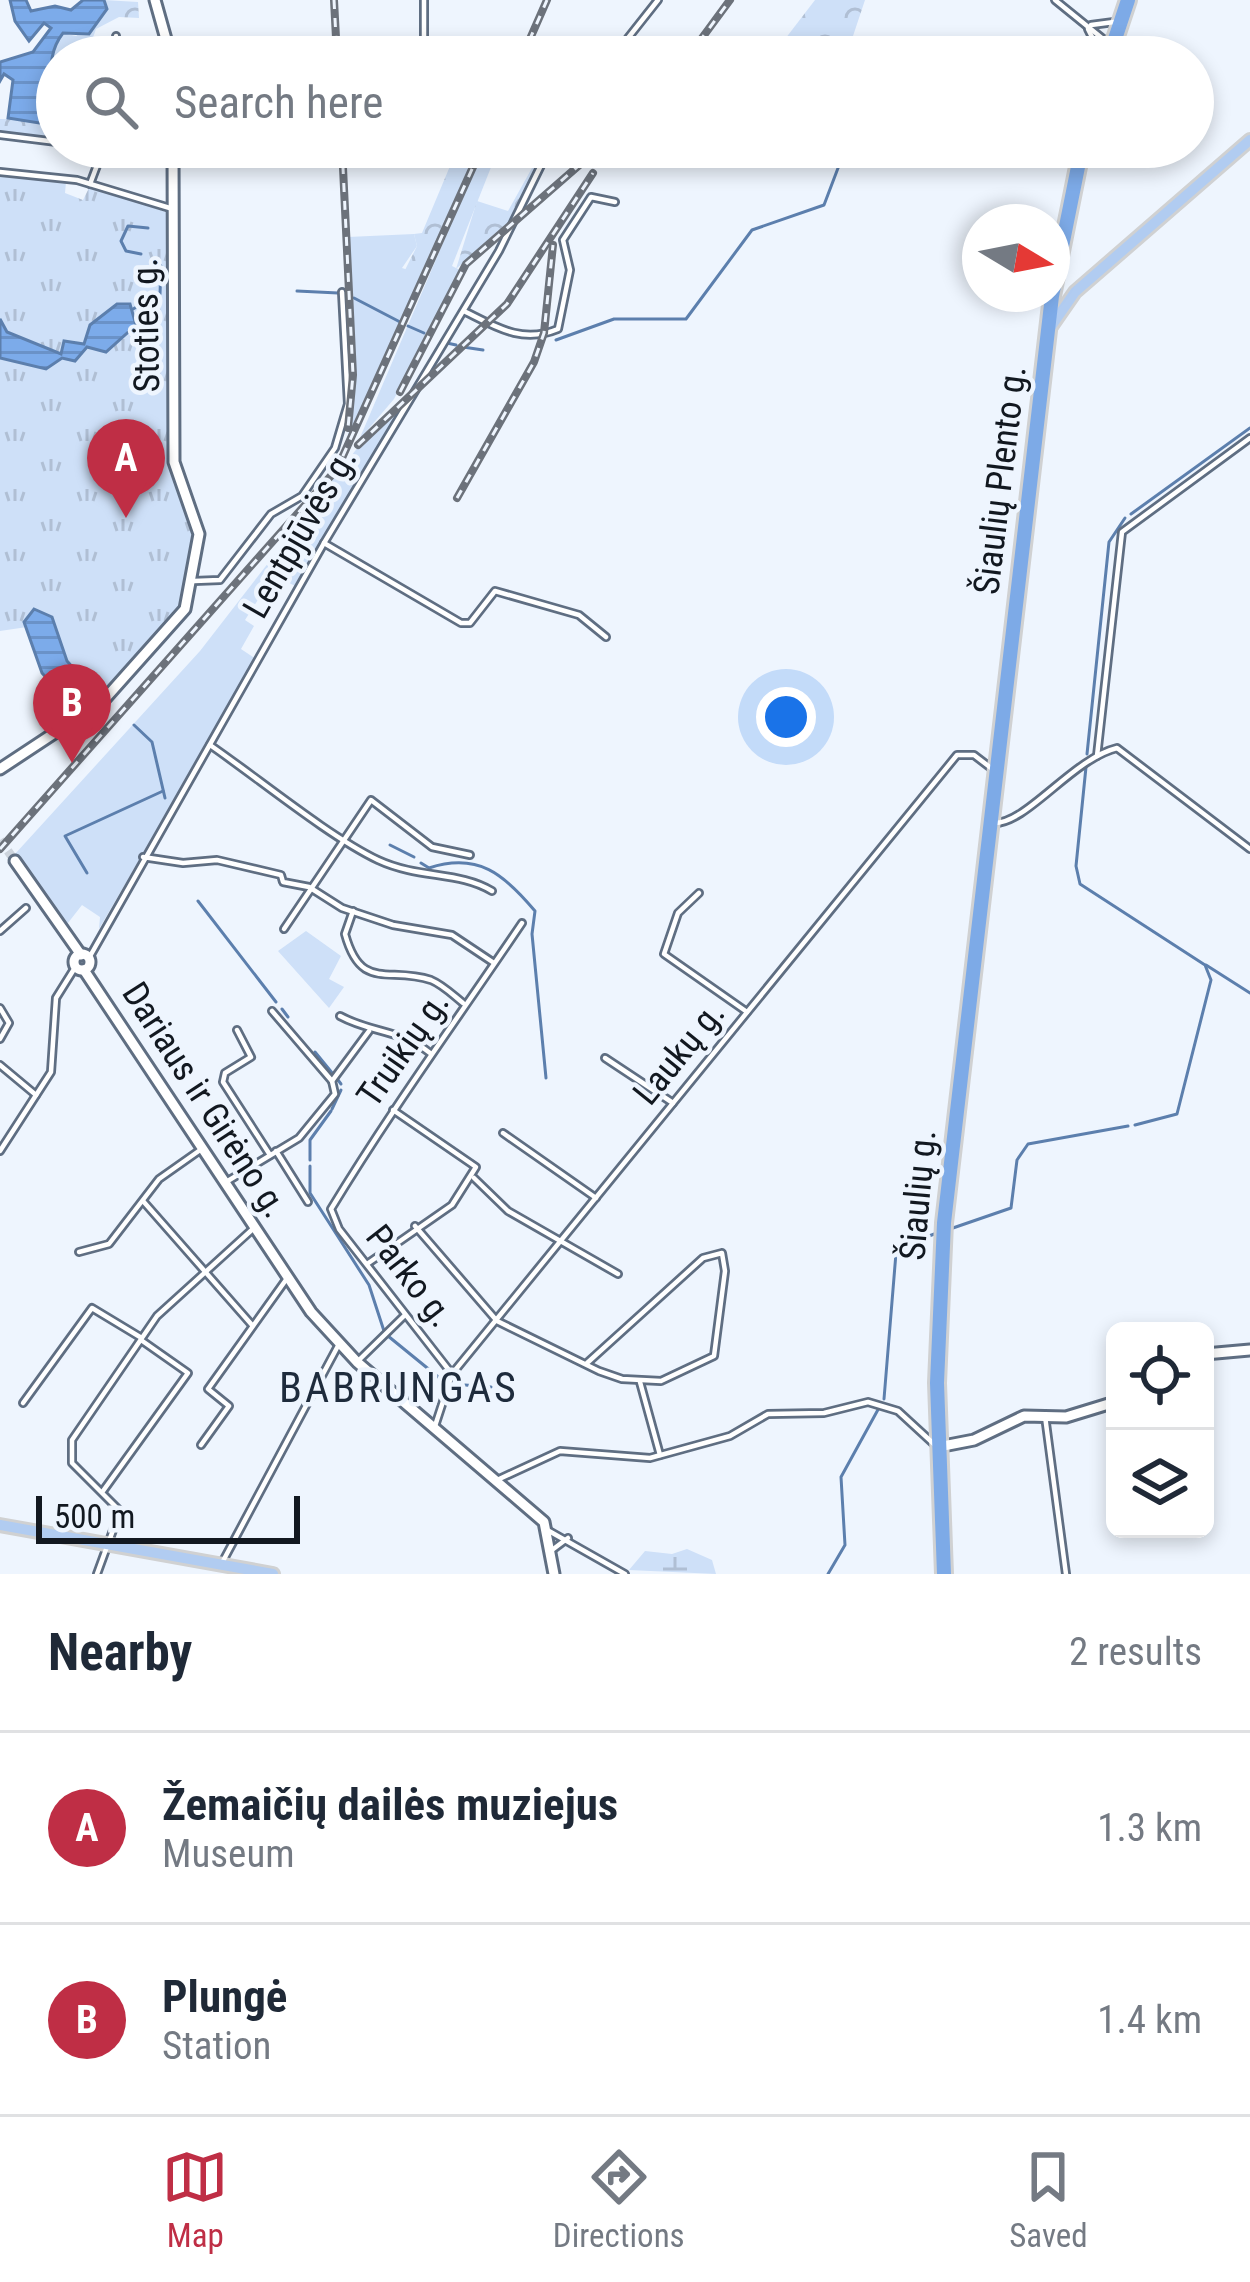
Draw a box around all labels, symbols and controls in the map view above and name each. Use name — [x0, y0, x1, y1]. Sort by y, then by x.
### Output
search box — [36, 36, 1214, 168]
icon: search — [78, 69, 144, 135]
text: Search here — [174, 76, 383, 129]
north arrow — [962, 204, 1070, 312]
street label: Stoties g. — [124, 257, 168, 393]
street label: Šiaulių Plento g. — [964, 363, 1035, 597]
pin: A — [87, 419, 165, 518]
street label: Lentpjūvės g. — [234, 441, 366, 625]
pin: B — [33, 664, 111, 763]
your location — [756, 687, 816, 747]
street label: Dariaus ir Girėno g. — [113, 975, 297, 1225]
street label: Truikių g. — [348, 983, 458, 1115]
street label: Laukų g. — [625, 993, 733, 1113]
street label: Šiaulių g. — [890, 1128, 945, 1262]
street label: Parko g. — [357, 1217, 463, 1335]
map controls — [1106, 1322, 1214, 1538]
button: locate — [1106, 1322, 1214, 1430]
district label: BABRUNGAS — [279, 1363, 519, 1412]
button: layers — [1106, 1430, 1214, 1538]
scale bar — [36, 1490, 300, 1543]
text: 500 m — [54, 1497, 135, 1536]
text: Nearby — [48, 1623, 192, 1682]
text: 2 results — [1069, 1629, 1202, 1675]
text: Žemaičių dailės muziejus — [162, 1778, 618, 1831]
text: A — [75, 1805, 99, 1851]
text: 1.3 km — [1097, 1805, 1202, 1851]
text: Museum — [162, 1831, 295, 1877]
text: Plungė — [162, 1970, 287, 2023]
text: B — [76, 1997, 98, 2043]
text: 1.4 km — [1097, 1997, 1202, 2043]
text: Station — [162, 2023, 271, 2069]
tab: Map — [162, 2144, 228, 2255]
tab: Directions — [553, 2144, 685, 2255]
tab: Saved — [1009, 2144, 1088, 2255]

